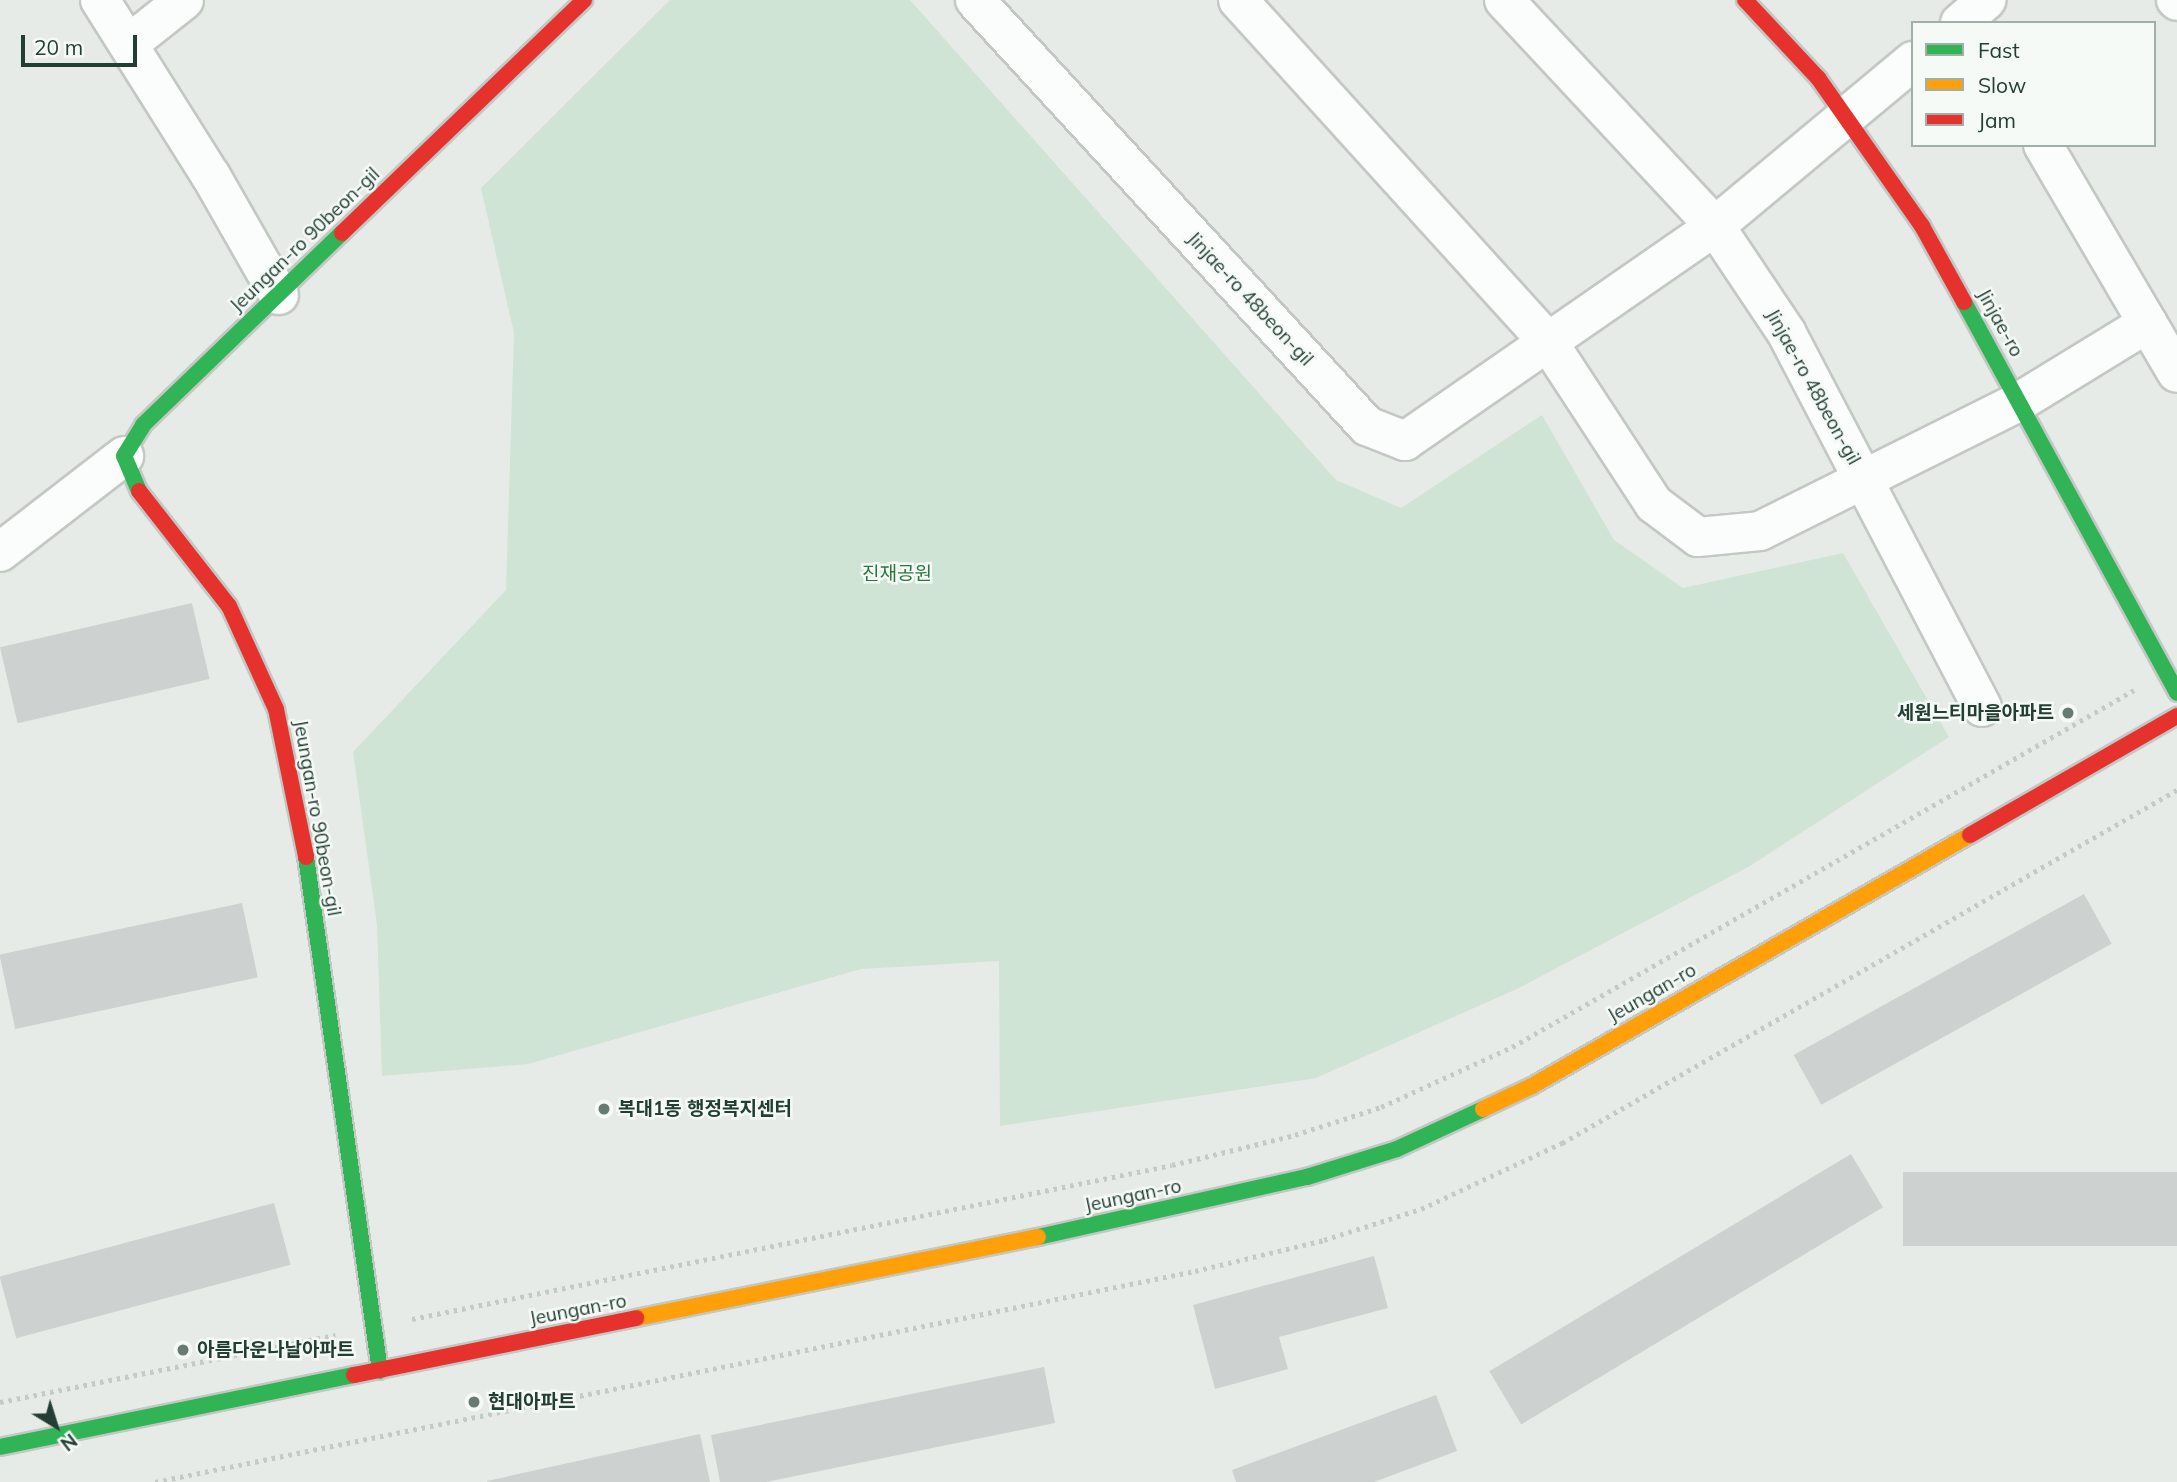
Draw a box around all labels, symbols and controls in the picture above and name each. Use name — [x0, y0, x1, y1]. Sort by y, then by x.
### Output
scale bar — [24, 21, 140, 65]
legend — [1911, 21, 2156, 147]
text: 20 m — [34, 34, 83, 60]
text: Fast — [1978, 37, 2020, 63]
text: Slow — [1978, 72, 2026, 98]
text: Jam — [1978, 107, 2016, 133]
street label: Jeungan-ro 90beon-gil — [226, 163, 384, 317]
street label: Jinjae-ro 48beon-gil — [1182, 227, 1318, 371]
street label: Jinjae-ro — [1972, 285, 2028, 361]
street label: Jinjae-ro 48beon-gil — [1761, 305, 1865, 469]
park label: 진재공원 — [862, 563, 932, 585]
place label: 세원느티마을아파트 — [1897, 702, 2054, 724]
marker: 세원느티마을아파트 — [2060, 705, 2076, 721]
street label: Jeungan-ro 90beon-gil — [289, 718, 345, 918]
street label: Jeungan-ro — [1604, 959, 1700, 1027]
place label: 복대1동 행정복지센터 — [618, 1098, 792, 1120]
marker: 복대1동 행정복지센터 — [596, 1101, 612, 1117]
street label: Jeungan-ro — [1082, 1175, 1184, 1217]
street label: Jeungan-ro — [528, 1289, 628, 1331]
place label: 아름다운나날아파트 — [197, 1339, 354, 1361]
marker: 아름다운나날아파트 — [175, 1342, 191, 1358]
north arrow — [21, 1391, 91, 1461]
place label: 현대아파트 — [488, 1391, 575, 1413]
marker: 현대아파트 — [466, 1394, 482, 1410]
text: N — [56, 1429, 82, 1456]

